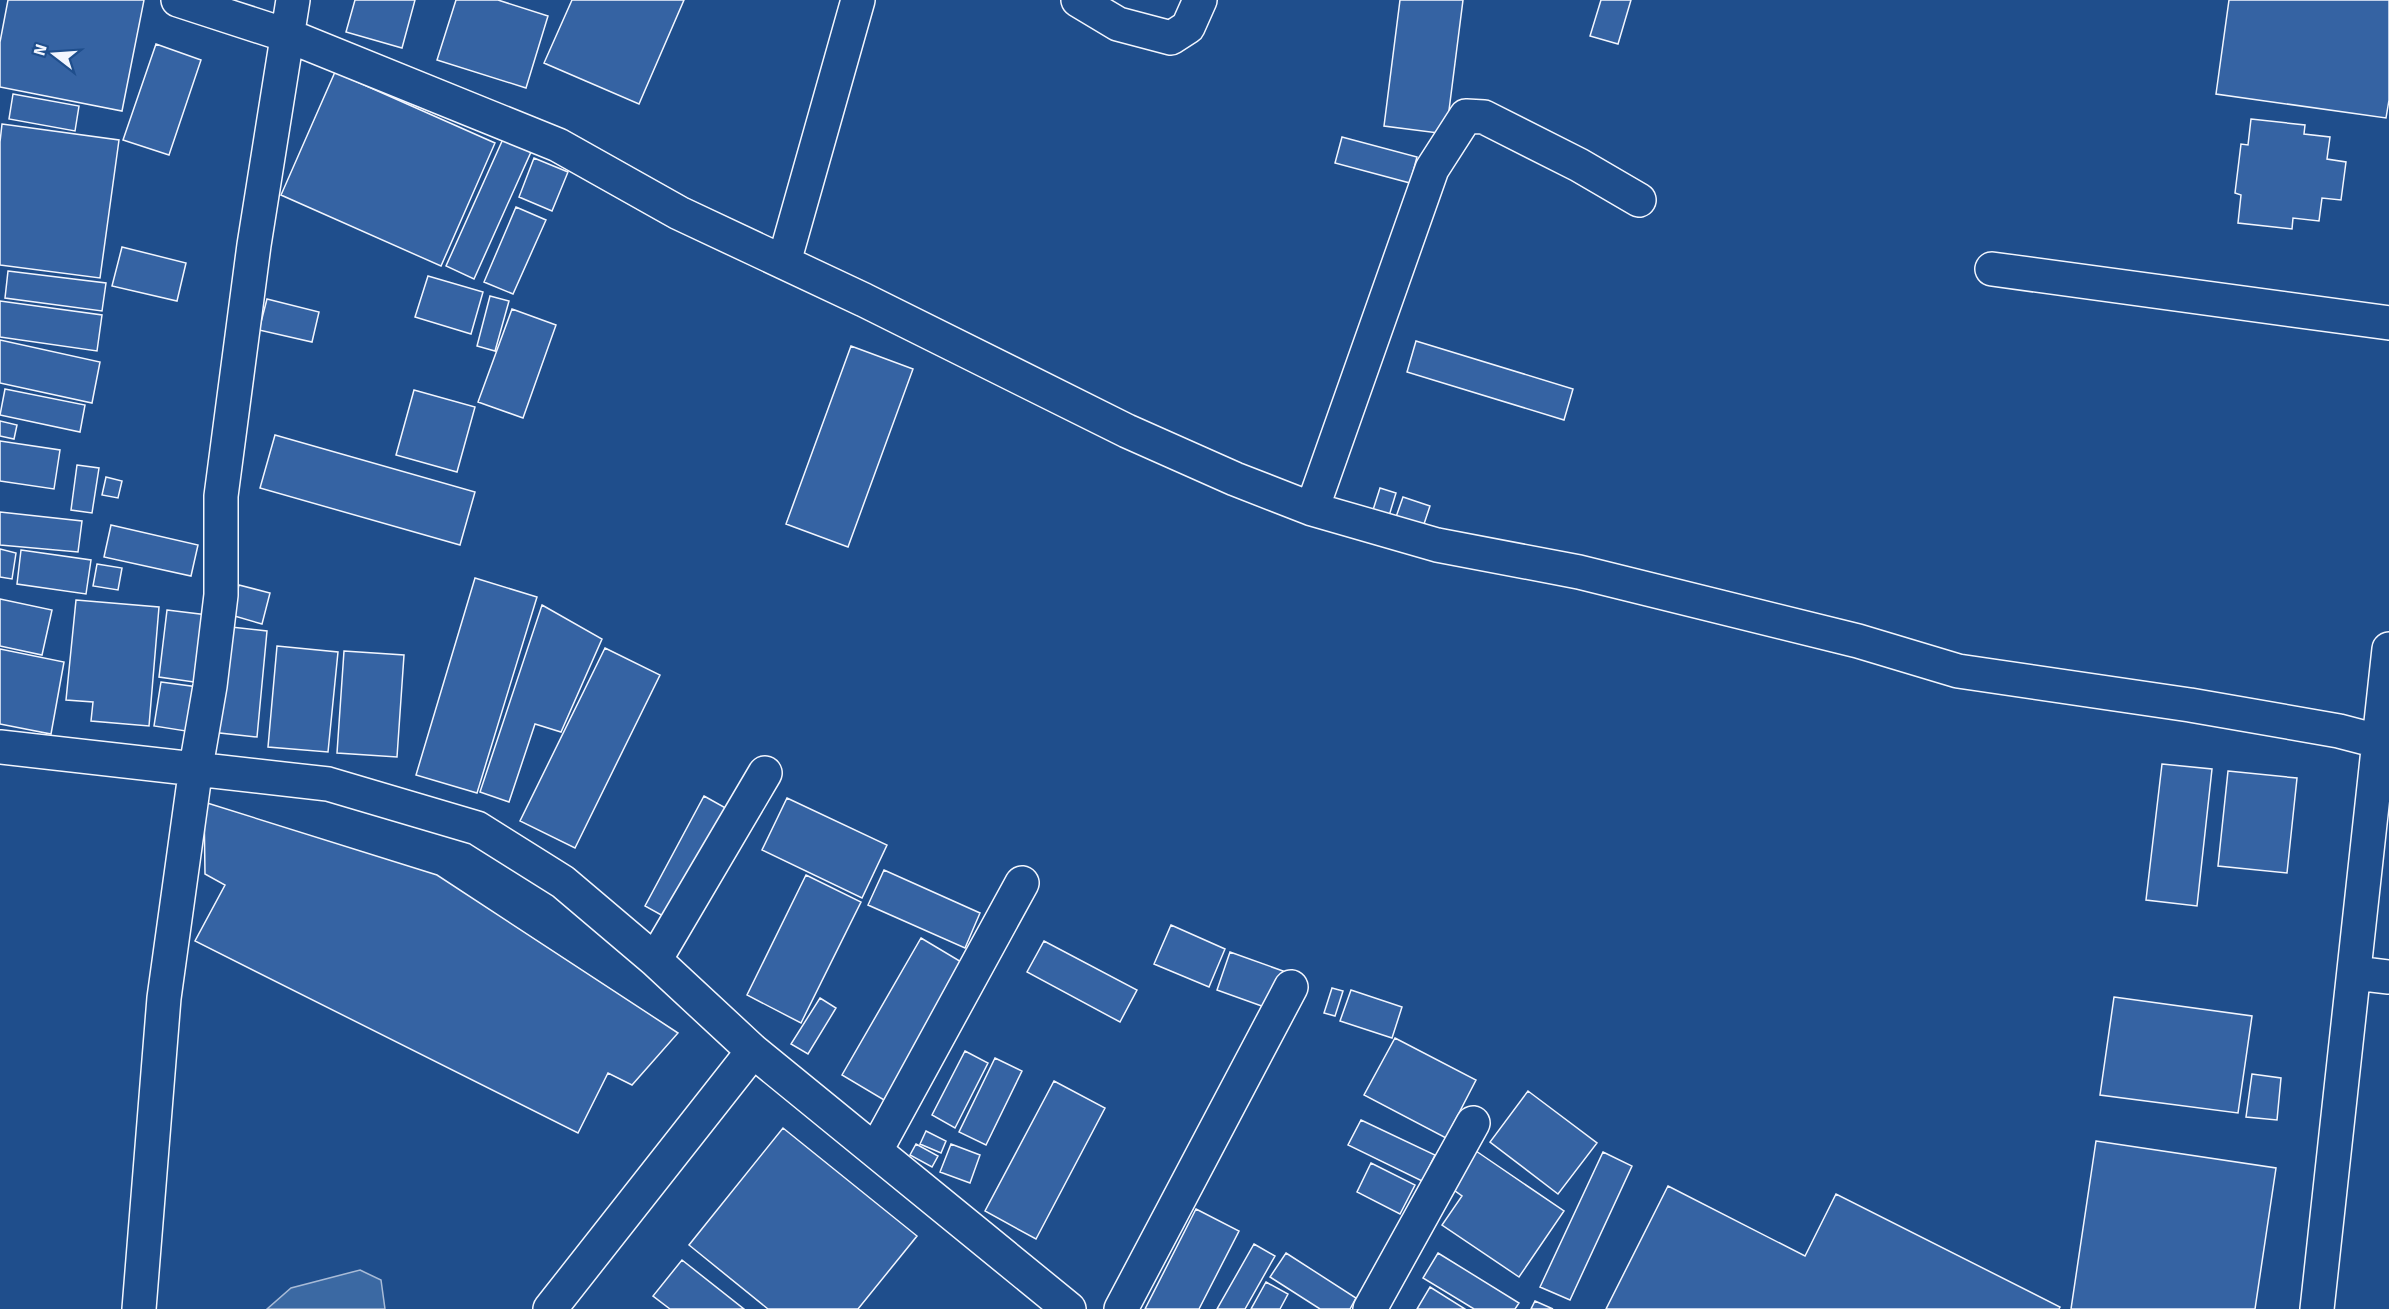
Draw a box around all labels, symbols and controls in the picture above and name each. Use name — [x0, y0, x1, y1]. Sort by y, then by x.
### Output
north arrow — [24, 24, 84, 84]
text: N — [29, 42, 52, 58]

